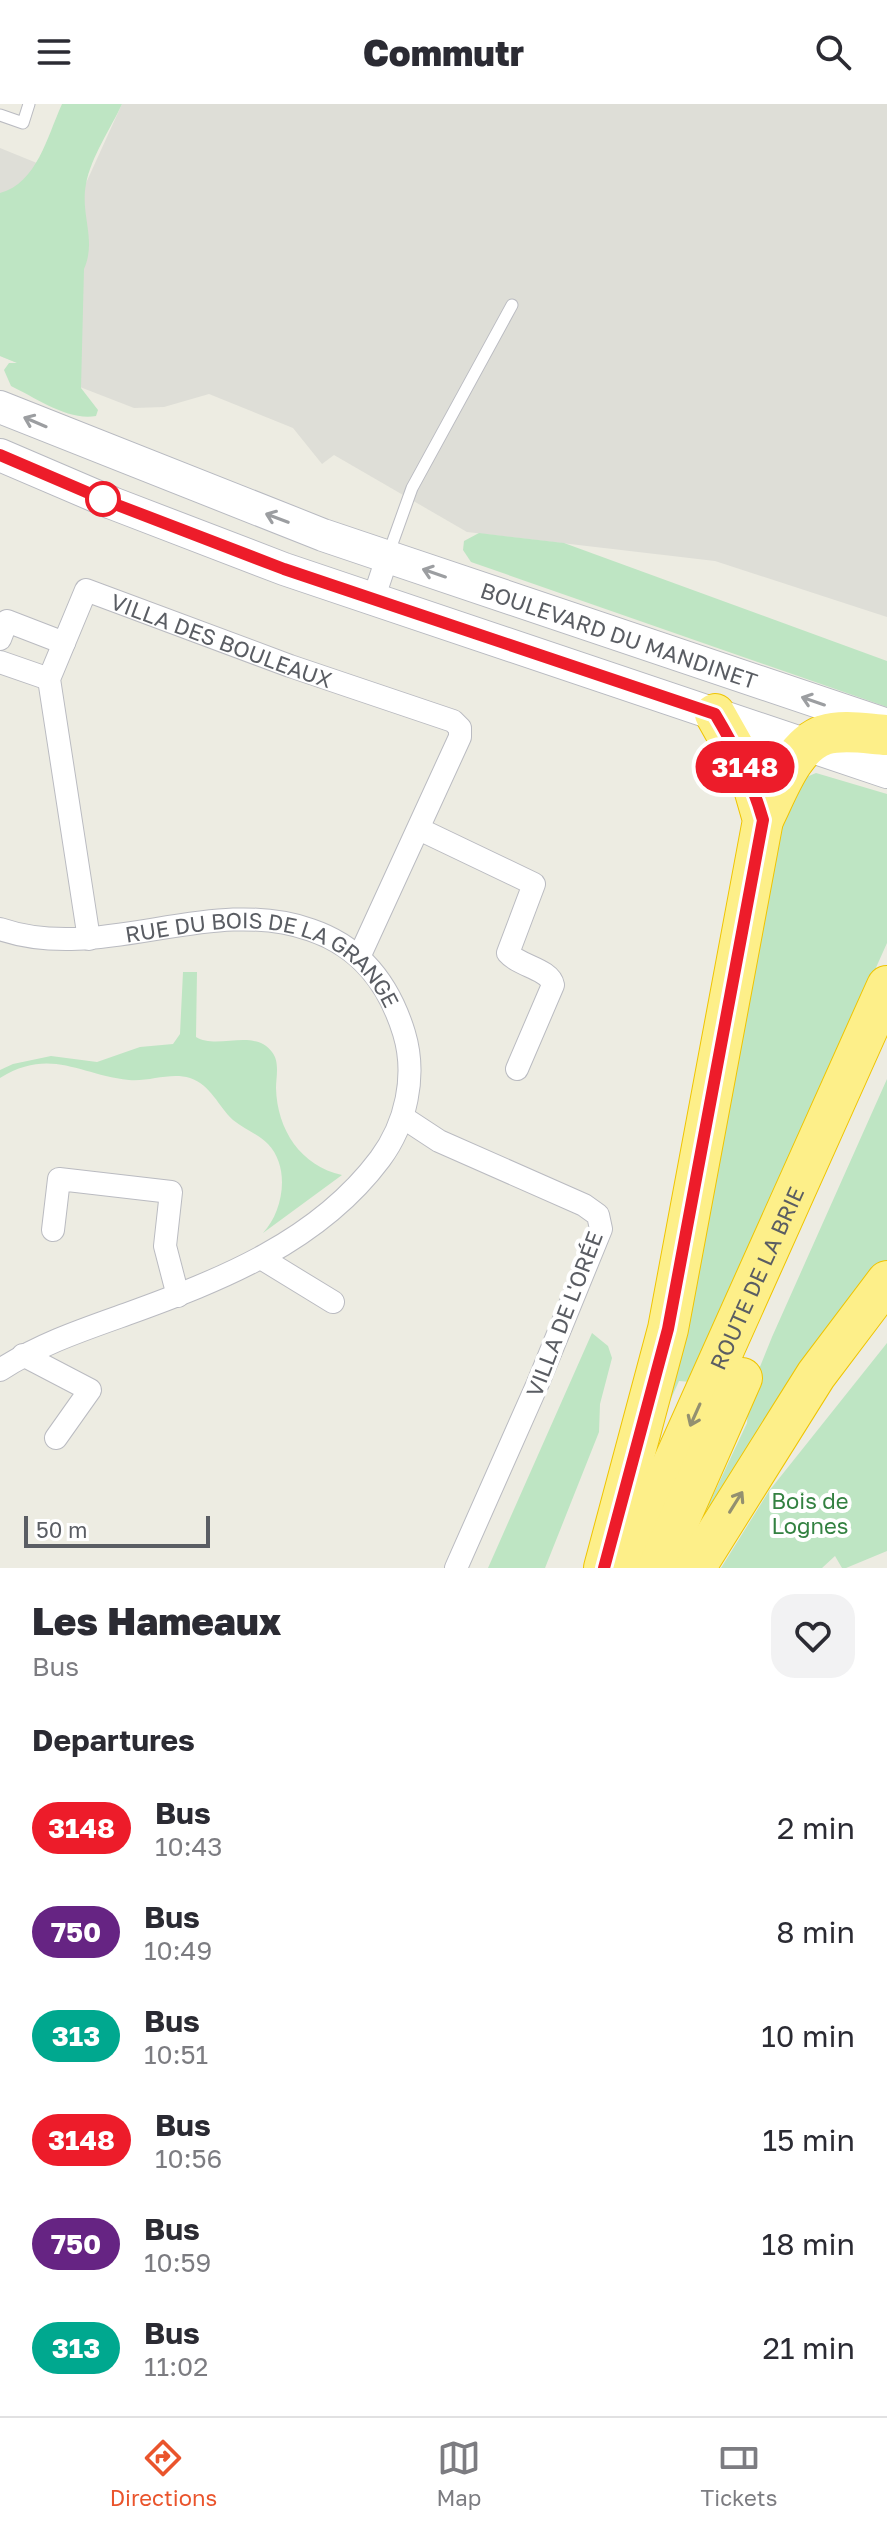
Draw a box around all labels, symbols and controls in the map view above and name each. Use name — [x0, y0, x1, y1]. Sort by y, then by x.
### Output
icon: menu — [32, 30, 76, 74]
icon: search — [811, 30, 855, 74]
text: Commutr — [363, 31, 524, 74]
one-way arrow — [24, 414, 48, 429]
unlabelled marker — [86, 482, 120, 516]
one-way arrow — [265, 510, 290, 524]
one-way arrow — [422, 565, 447, 580]
street label: BOULEVARD DU MANDINET — [477, 576, 761, 694]
street label: VILLA DES BOULEAUX — [107, 587, 336, 693]
one-way arrow — [801, 692, 826, 707]
line badge: 3148 — [689, 741, 801, 793]
text: 3148 — [712, 750, 778, 783]
street label: RUE DU BOIS DE LA GRANGE — [123, 906, 406, 1011]
street label: ROUTE DE LA BRIE — [703, 1182, 809, 1374]
street label: VILLA DE L'ORÉE — [520, 1227, 608, 1401]
one-way arrow — [686, 1402, 701, 1427]
park label: Bois de Lognes — [771, 1487, 849, 1539]
one-way arrow — [728, 1491, 744, 1514]
scale bar — [24, 1512, 210, 1548]
text: 50 m — [36, 1516, 87, 1543]
button: heart — [771, 1594, 855, 1678]
text: Les Hameaux — [32, 1598, 281, 1643]
text: Bus — [32, 1651, 79, 1682]
text: Departures — [32, 1722, 195, 1758]
text: Bus — [155, 1795, 211, 1831]
text: 2 min — [777, 1810, 855, 1846]
text: 3148 — [48, 1811, 115, 1844]
text: 10:43 — [155, 1831, 223, 1862]
text: Bus — [144, 1899, 200, 1935]
text: 8 min — [776, 1914, 855, 1950]
text: 750 — [51, 1915, 101, 1948]
text: 10:49 — [144, 1935, 212, 1966]
text: Bus — [144, 2003, 200, 2039]
text: 10 min — [761, 2018, 855, 2054]
text: 313 — [52, 2019, 100, 2052]
text: 10:51 — [144, 2039, 208, 2070]
text: Bus — [155, 2107, 211, 2143]
text: 15 min — [763, 2122, 855, 2158]
text: 3148 — [48, 2123, 115, 2156]
text: 10:56 — [155, 2143, 222, 2174]
text: Bus — [144, 2211, 200, 2247]
text: 18 min — [762, 2226, 855, 2262]
text: 750 — [51, 2227, 101, 2260]
text: 10:59 — [144, 2247, 211, 2278]
text: Bus — [144, 2315, 200, 2351]
text: 21 min — [763, 2330, 855, 2366]
text: 313 — [52, 2331, 100, 2364]
text: 11:02 — [144, 2351, 208, 2382]
tab: Directions — [110, 2436, 217, 2511]
tab: Map — [436, 2436, 481, 2511]
tab: Tickets — [701, 2436, 777, 2511]

